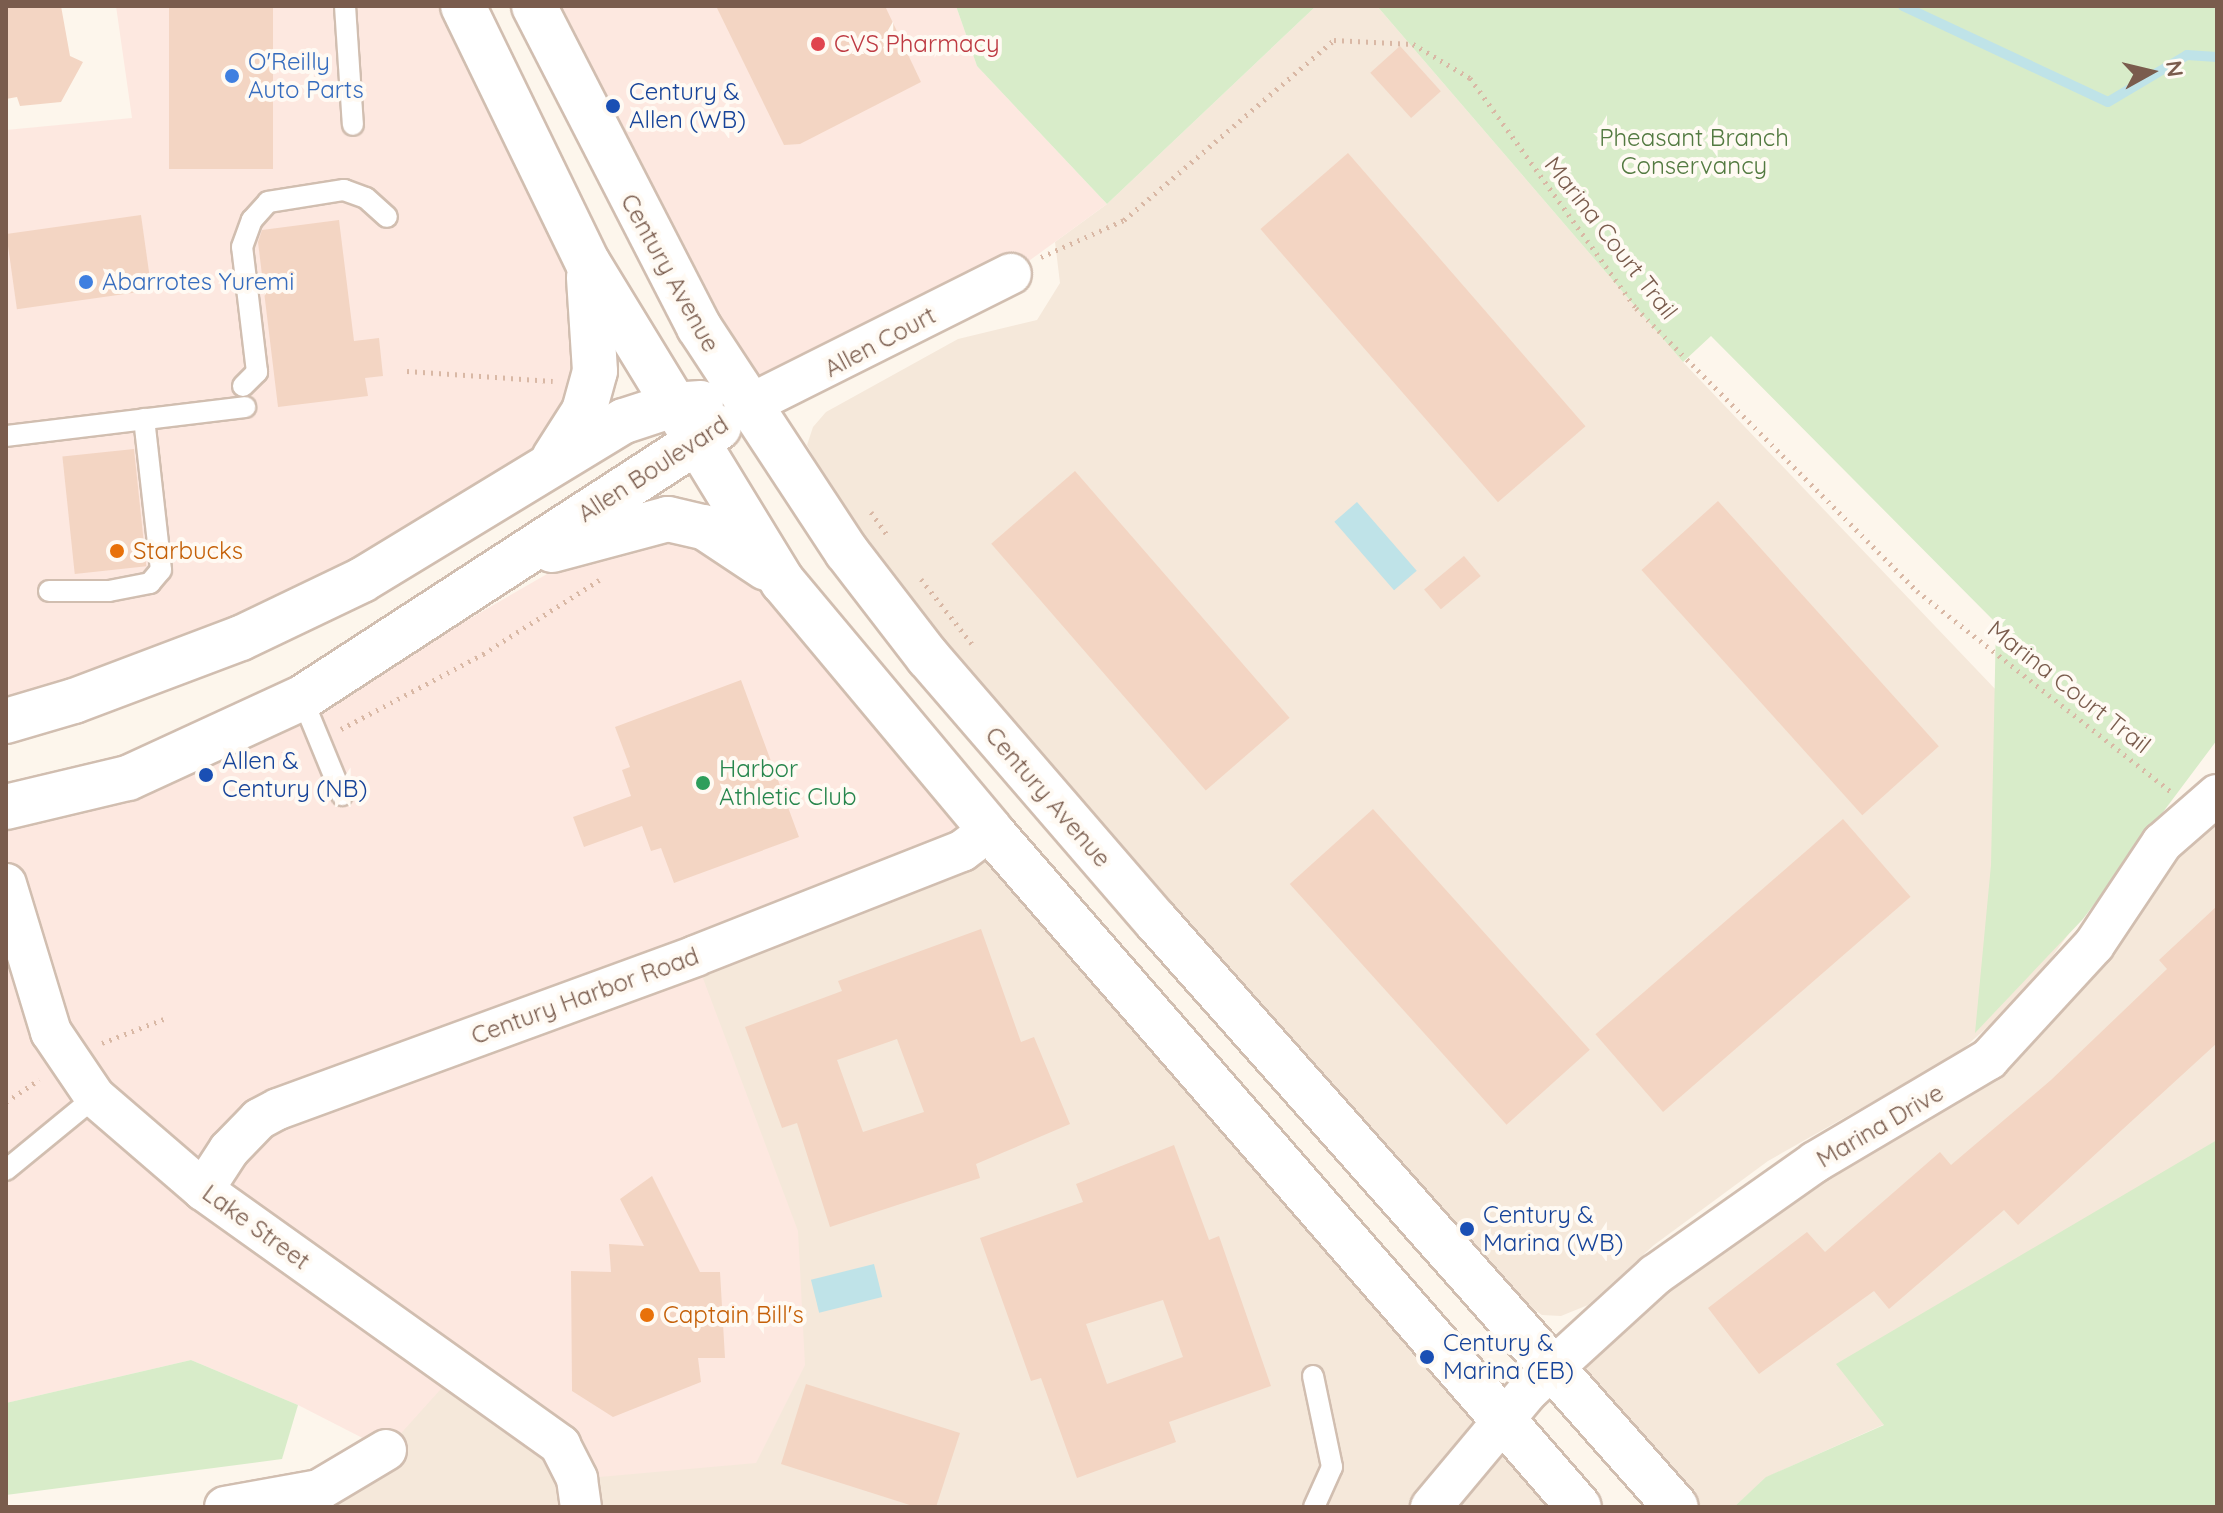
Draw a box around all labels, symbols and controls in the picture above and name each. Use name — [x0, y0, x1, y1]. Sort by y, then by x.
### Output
place label: CVS Pharmacy — [834, 30, 1000, 58]
north arrow — [2111, 32, 2191, 112]
marker: CVS Pharmacy — [809, 35, 827, 53]
place label: O'Reilly Auto Parts — [248, 48, 364, 104]
text: N — [2160, 59, 2190, 79]
marker: O'Reilly Auto Parts — [223, 67, 241, 85]
place label: Century & Allen (WB) — [629, 78, 746, 134]
marker: Century & Allen (WB) — [604, 97, 622, 115]
park label: Pheasant Branch Conservancy — [1599, 124, 1789, 180]
street label: Marina Court Trail — [1538, 151, 1684, 325]
street label: Century Avenue — [615, 189, 725, 357]
place label: Abarrotes Yuremi — [102, 268, 294, 296]
marker: Abarrotes Yuremi — [77, 273, 95, 291]
street label: Allen Court — [820, 301, 940, 383]
street label: Allen Boulevard — [573, 410, 733, 528]
place label: Starbucks — [133, 537, 243, 565]
marker: Starbucks — [108, 542, 126, 560]
street label: Marina Court Trail — [1982, 614, 2156, 760]
street label: Century Avenue — [979, 721, 1117, 873]
place label: Allen & Century (NB) — [222, 747, 367, 803]
place label: Harbor Athletic Club — [719, 755, 857, 811]
marker: Allen & Century (NB) — [197, 766, 215, 784]
marker: Harbor Athletic Club — [694, 774, 712, 792]
street label: Century Harbor Road — [467, 941, 703, 1051]
street label: Marina Drive — [1812, 1078, 1948, 1174]
street label: Lake Street — [197, 1179, 315, 1275]
place label: Century & Marina (WB) — [1483, 1201, 1623, 1257]
marker: Century & Marina (WB) — [1458, 1220, 1476, 1238]
place label: Captain Bill's — [663, 1301, 804, 1329]
marker: Captain Bill's — [638, 1306, 656, 1324]
place label: Century & Marina (EB) — [1443, 1329, 1574, 1385]
marker: Century & Marina (EB) — [1418, 1348, 1436, 1366]

